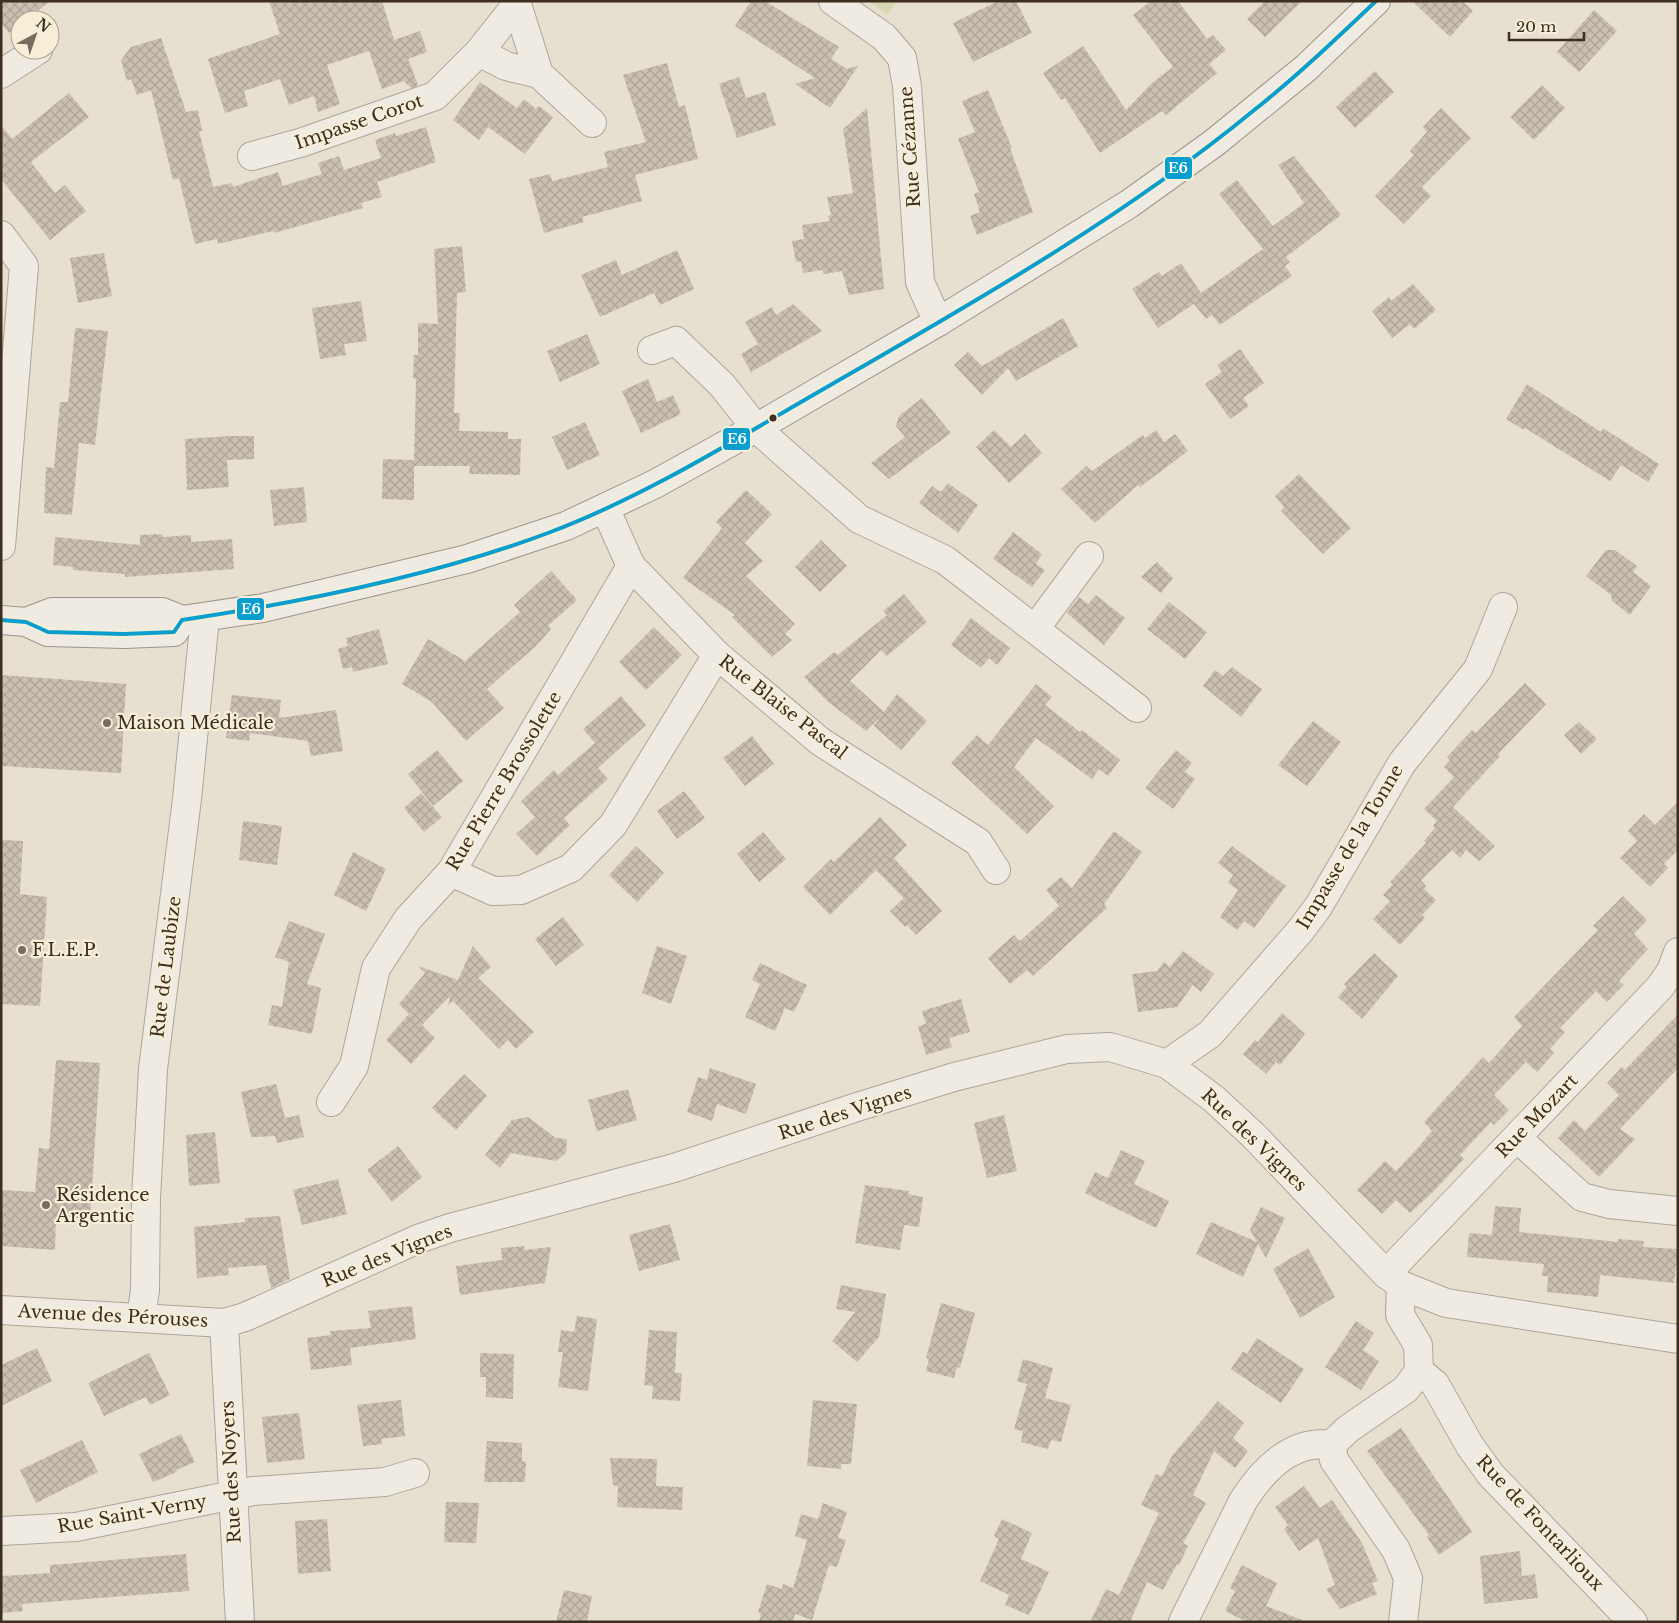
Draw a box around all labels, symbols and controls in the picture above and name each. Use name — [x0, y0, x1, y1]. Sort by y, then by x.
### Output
north arrow — [10, 10, 60, 60]
scale bar — [1509, 10, 1584, 42]
text: N — [33, 14, 54, 36]
text: 20 m — [1516, 17, 1556, 36]
street label: Rue Cézanne — [895, 86, 925, 208]
street label: Impasse Corot — [292, 90, 426, 154]
line badge: E6 — [1164, 156, 1193, 180]
text: E6 — [1168, 159, 1188, 177]
unlabelled marker — [768, 413, 778, 423]
line badge: E6 — [722, 427, 751, 451]
text: E6 — [727, 430, 747, 448]
line badge: E6 — [236, 597, 265, 621]
text: E6 — [241, 600, 261, 618]
street label: Rue Blaise Pascal — [714, 650, 852, 764]
street label: Rue Pierre Brossolette — [442, 687, 566, 875]
place label: Maison Médicale — [117, 712, 274, 734]
marker: Maison Médicale — [101, 717, 113, 729]
street label: Impasse de la Tonne — [1292, 761, 1408, 933]
street label: Rue de Laubize — [146, 895, 186, 1039]
place label: F.L.E.P. — [32, 939, 99, 961]
marker: F.L.E.P. — [16, 944, 28, 956]
street label: Rue Mozart — [1492, 1069, 1583, 1162]
street label: Rue des Vignes — [776, 1081, 914, 1145]
street label: Rue des Vignes — [1197, 1084, 1311, 1196]
place label: Résidence Argentic — [55, 1184, 150, 1227]
marker: Résidence Argentic — [40, 1199, 52, 1211]
street label: Rue des Vignes — [319, 1220, 455, 1292]
street label: Avenue des Pérouses — [16, 1300, 209, 1332]
street label: Rue des Noyers — [216, 1400, 246, 1544]
street label: Rue de Fontarlioux — [1472, 1451, 1608, 1595]
street label: Rue Saint-Verny — [56, 1490, 209, 1538]

